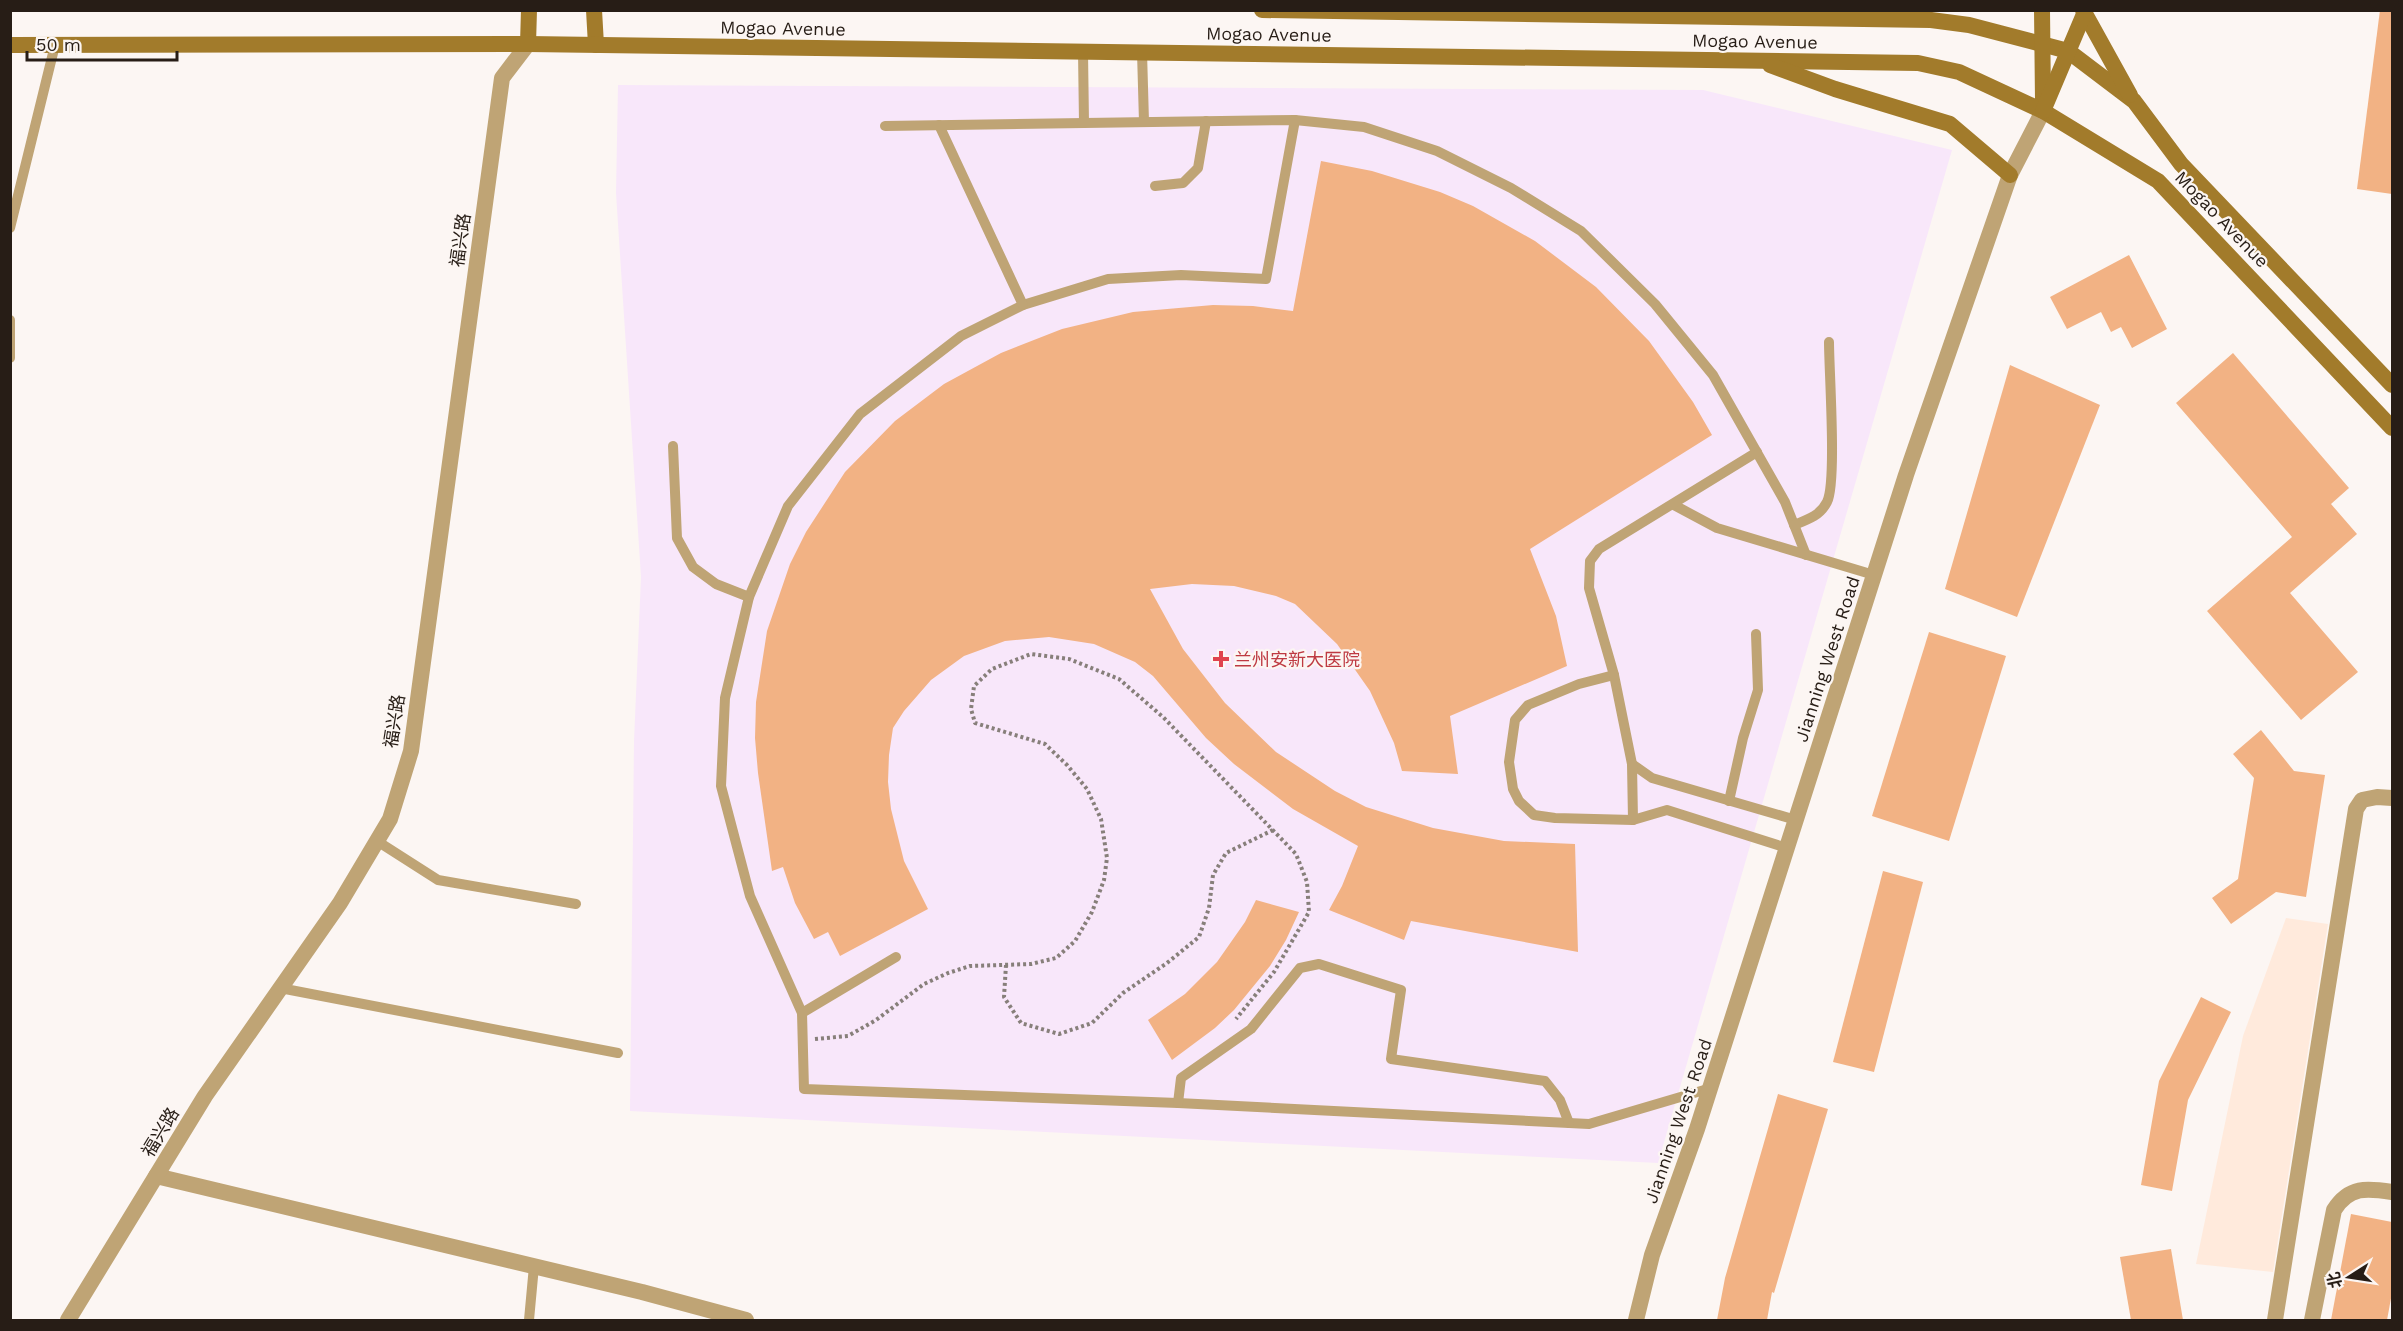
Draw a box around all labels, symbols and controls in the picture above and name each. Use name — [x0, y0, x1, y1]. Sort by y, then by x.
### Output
street label: Mogao Avenue — [720, 16, 846, 40]
street label: Mogao Avenue — [1206, 22, 1332, 46]
scale bar — [27, 24, 177, 62]
street label: Mogao Avenue — [1692, 29, 1818, 53]
text: 50 m — [36, 34, 81, 55]
street label: Mogao Avenue — [2171, 167, 2273, 271]
street label: 福兴路 — [446, 212, 474, 268]
street label: Jianning West Road — [1790, 574, 1864, 744]
place label: 兰州安新大医院 — [1234, 649, 1360, 670]
marker: 兰州安新大医院 — [1212, 650, 1230, 668]
street label: 福兴路 — [379, 693, 409, 749]
street label: Jianning West Road — [1640, 1036, 1716, 1206]
street label: 福兴路 — [137, 1103, 183, 1161]
north arrow — [2319, 1247, 2379, 1307]
text: 北 — [2324, 1270, 2346, 1290]

